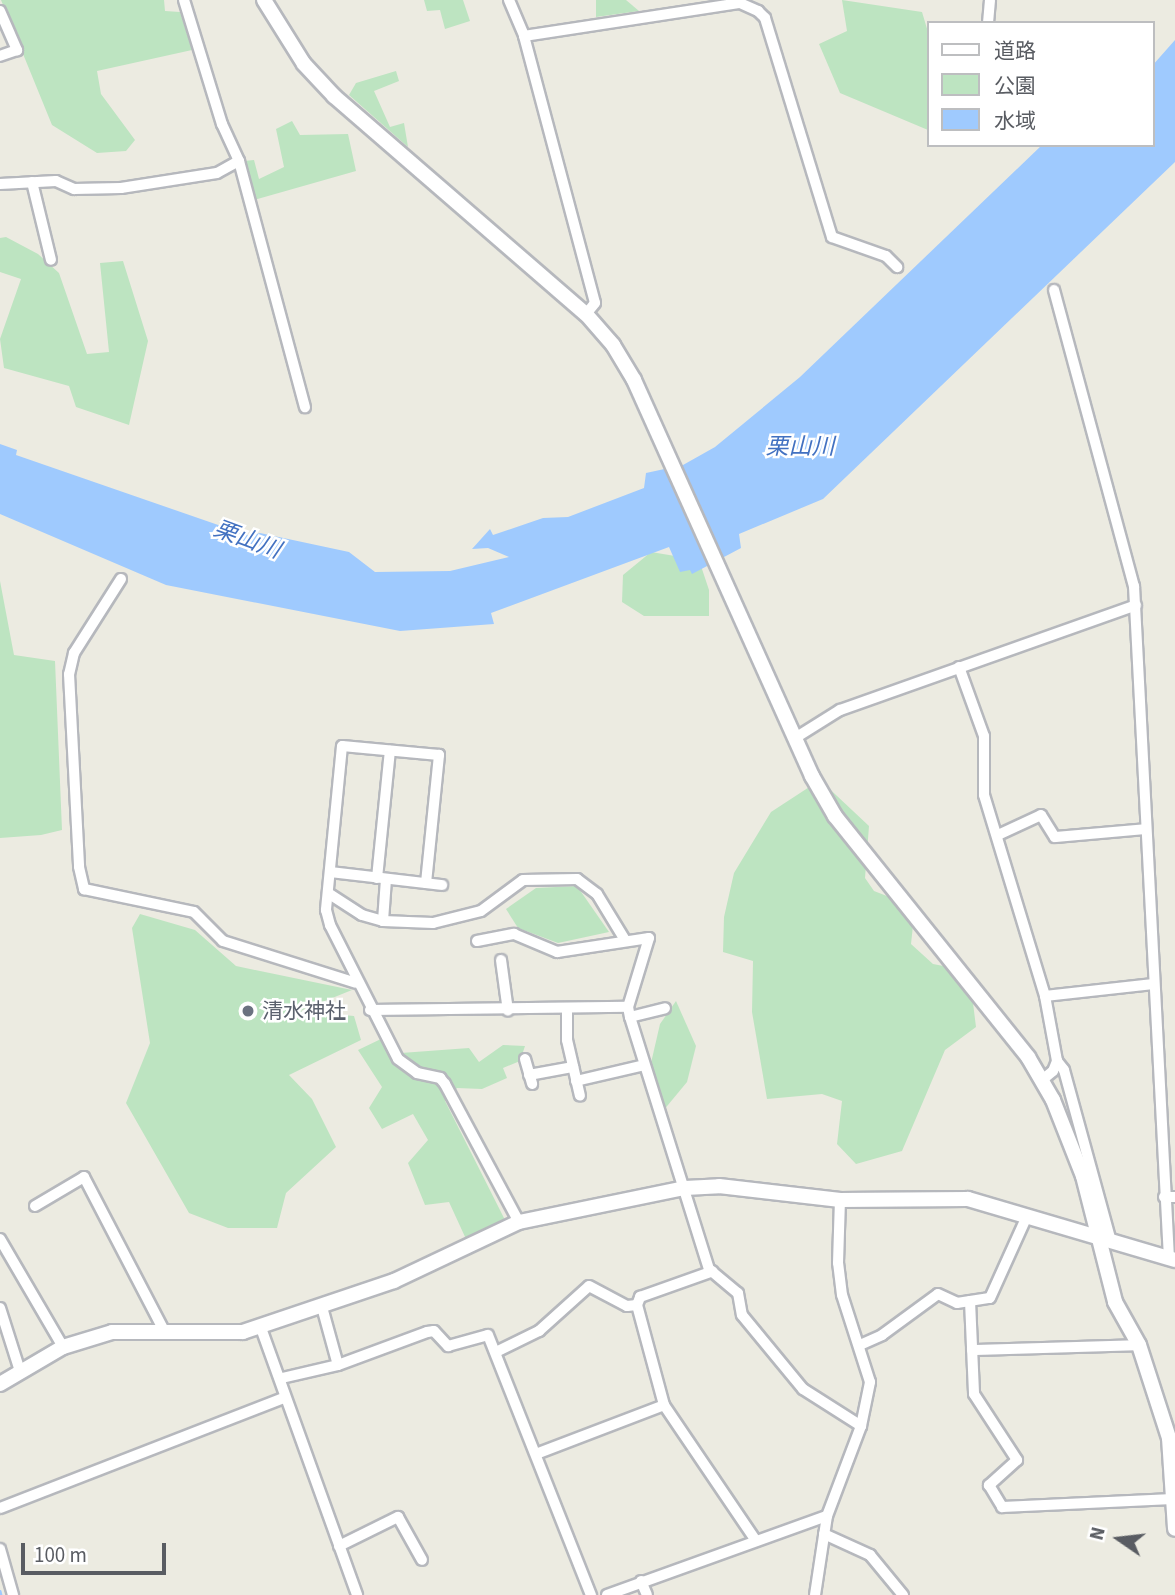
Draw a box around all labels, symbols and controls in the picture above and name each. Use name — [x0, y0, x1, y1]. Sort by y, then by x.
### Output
legend — [926, 21, 1154, 147]
text: 道路 — [994, 36, 1036, 66]
text: 公園 — [994, 71, 1036, 101]
text: 水域 — [994, 106, 1036, 136]
water label: 栗山川 — [766, 433, 834, 461]
water label: 栗山川 — [210, 515, 284, 565]
place label: 清水神社 — [262, 998, 346, 1024]
marker: 清水神社 — [240, 1003, 256, 1019]
north arrow — [1084, 1504, 1154, 1574]
text: N — [1084, 1524, 1113, 1543]
scale bar — [24, 1528, 170, 1572]
text: 100 m — [34, 1540, 87, 1570]

